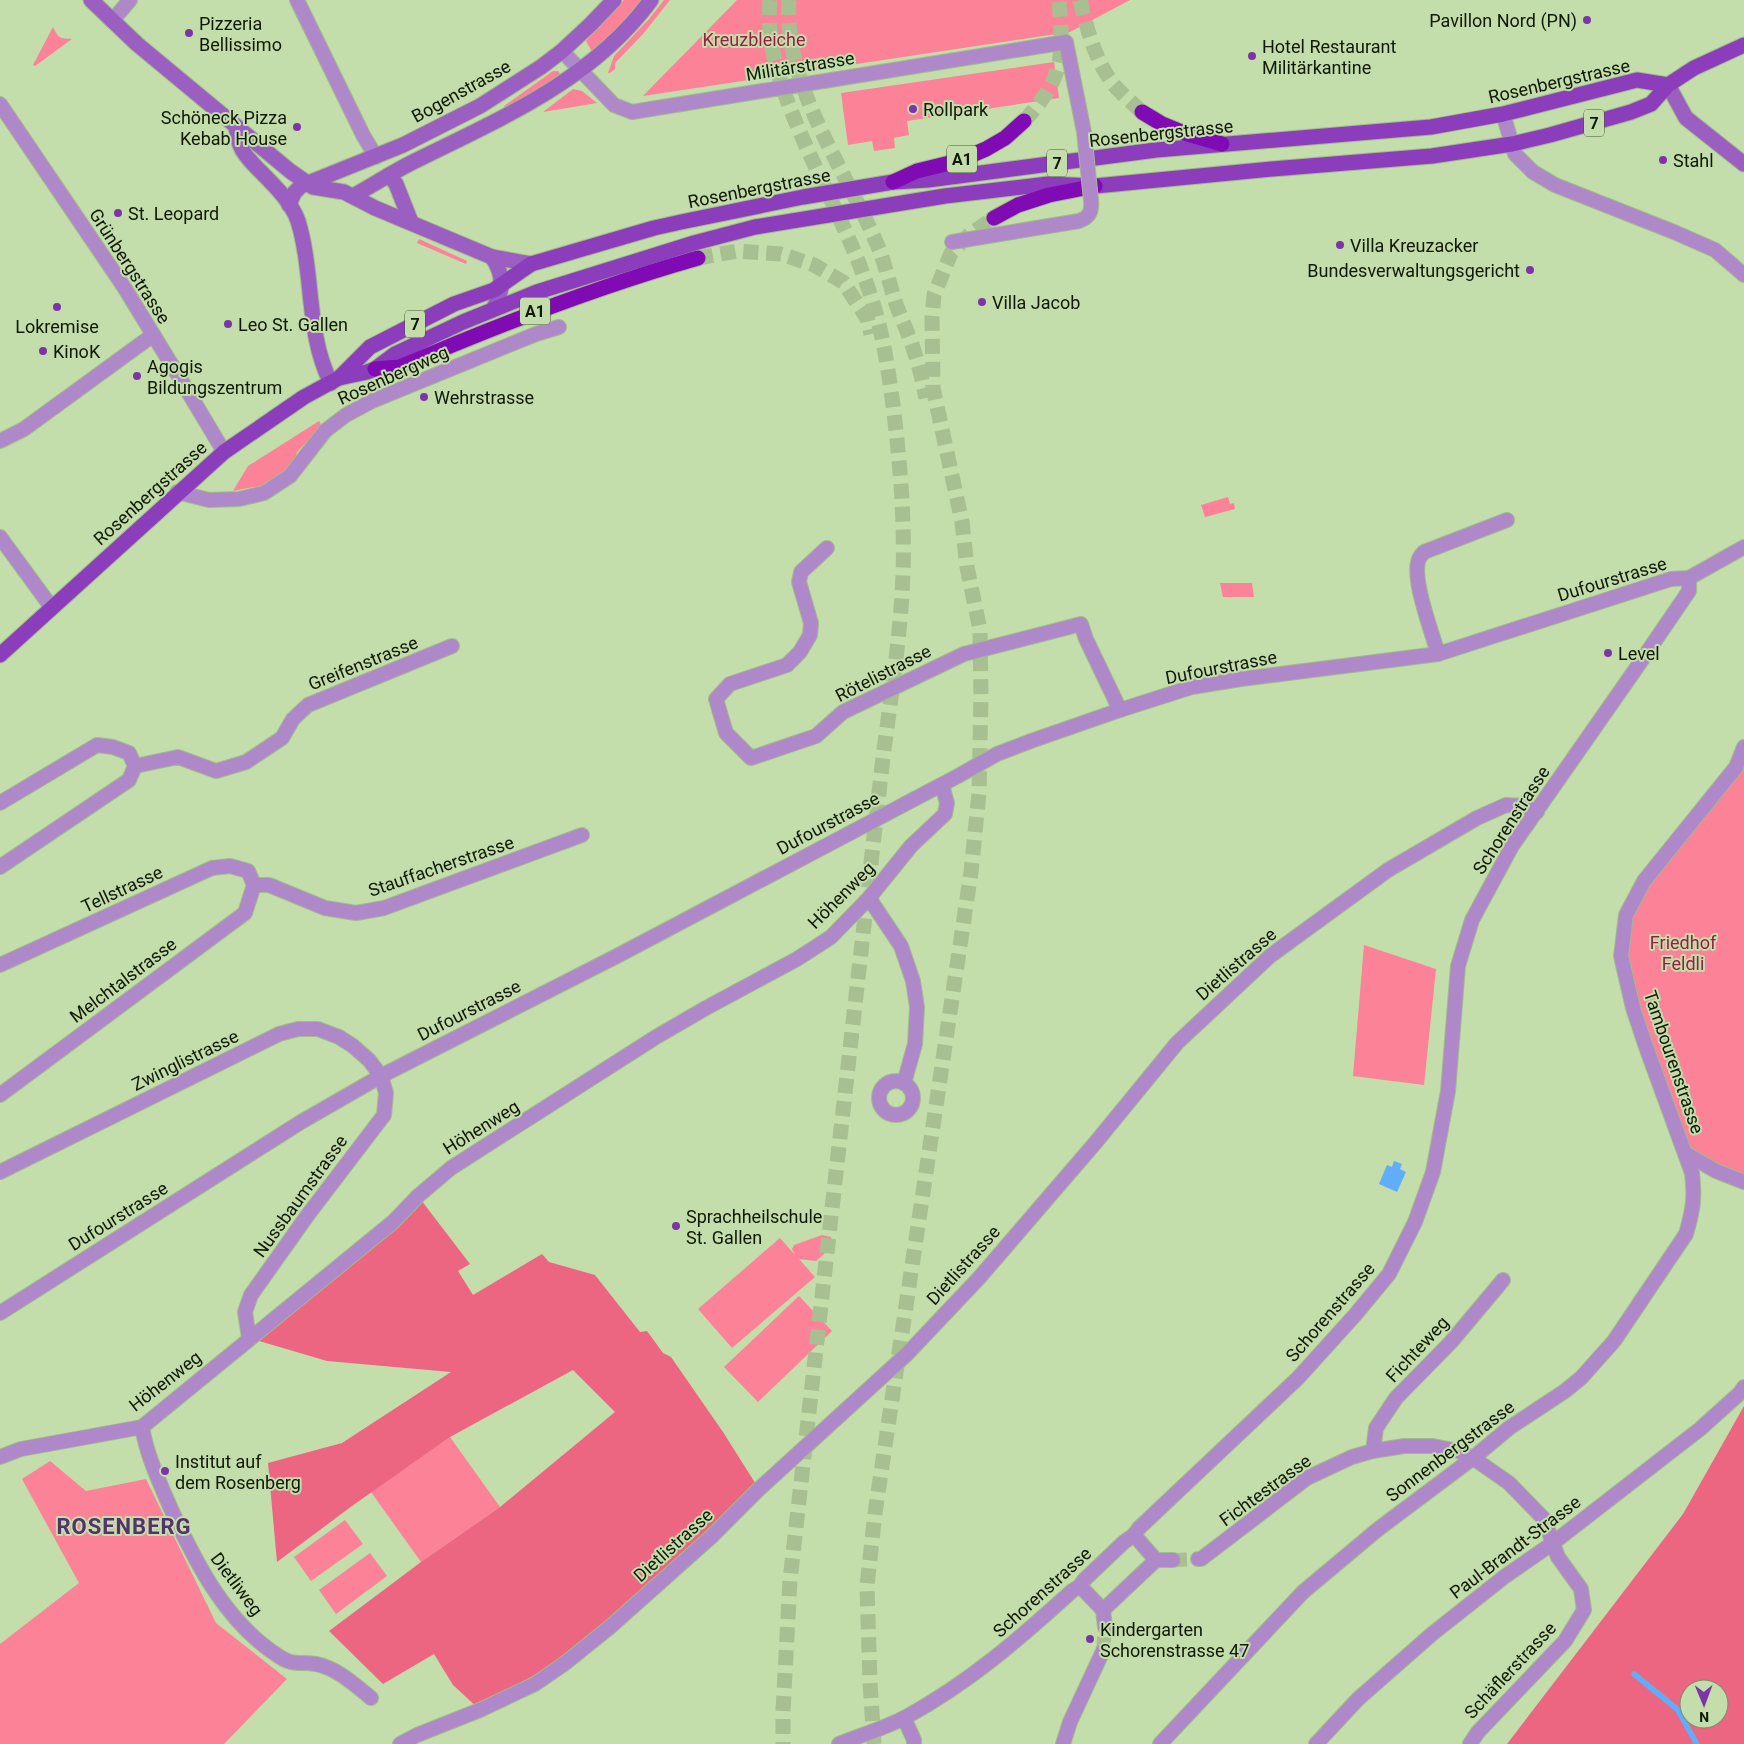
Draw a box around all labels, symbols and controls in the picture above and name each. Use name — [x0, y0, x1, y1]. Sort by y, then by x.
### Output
place label: Pavillon Nord (PN) — [1429, 10, 1577, 32]
place label: Pizzeria Bellissimo — [199, 13, 282, 55]
marker: Pavillon Nord (PN) — [1581, 14, 1593, 26]
marker: Pizzeria Bellissimo — [183, 27, 195, 39]
park label: Kreuzbleiche — [703, 29, 805, 50]
place label: Hotel Restaurant Militärkantine — [1262, 36, 1396, 78]
street label: Militärstrasse — [744, 47, 856, 85]
marker: Hotel Restaurant Militärkantine — [1246, 50, 1258, 62]
street label: Rosenbergstrasse — [1486, 54, 1632, 108]
street label: Bogenstrasse — [408, 55, 514, 127]
place label: Rollpark — [923, 99, 989, 120]
marker: Rollpark — [907, 103, 919, 115]
place label: Schöneck Pizza Kebab House — [161, 107, 287, 149]
road number: 7 — [1584, 110, 1604, 136]
street label: Rosenbergstrasse — [1088, 115, 1234, 151]
marker: Schöneck Pizza Kebab House — [291, 121, 303, 133]
road number: A1 — [947, 146, 977, 172]
road number: 7 — [1047, 150, 1067, 177]
place label: Stahl — [1673, 150, 1714, 171]
marker: Stahl — [1657, 154, 1669, 166]
street label: Rosenbergstrasse — [686, 164, 832, 212]
place label: St. Leopard — [128, 203, 219, 224]
street label: Grünbergstrasse — [85, 205, 175, 327]
marker: St. Leopard — [112, 207, 124, 219]
place label: Villa Kreuzacker — [1350, 235, 1478, 256]
marker: Villa Kreuzacker — [1334, 239, 1346, 251]
place label: Bundesverwaltungsgericht — [1307, 260, 1520, 281]
marker: Bundesverwaltungsgericht — [1524, 264, 1536, 276]
place label: Villa Jacob — [992, 292, 1080, 313]
marker: Villa Jacob — [976, 296, 988, 308]
road number: A1 — [520, 298, 550, 324]
marker: Lokremise — [51, 301, 63, 313]
road number: 7 — [405, 310, 425, 338]
place label: Leo St. Gallen — [238, 314, 348, 335]
place label: Lokremise — [15, 316, 99, 337]
marker: Leo St. Gallen — [222, 318, 234, 330]
place label: KinoK — [53, 341, 101, 362]
street label: Rosenbergweg — [334, 341, 452, 409]
marker: KinoK — [37, 345, 49, 357]
place label: Agogis Bildungszentrum — [147, 356, 282, 398]
marker: Agogis Bildungszentrum — [131, 370, 143, 382]
place label: Wehrstrasse — [434, 387, 534, 408]
marker: Wehrstrasse — [418, 391, 430, 403]
street label: Rosenbergstrasse — [89, 437, 211, 549]
street label: Dufourstrasse — [1555, 552, 1669, 606]
street label: Greifenstrasse — [305, 631, 421, 695]
street label: Rötelistrasse — [832, 640, 934, 706]
place label: Level — [1618, 643, 1660, 664]
street label: Dufourstrasse — [1163, 646, 1279, 688]
marker: Level — [1602, 647, 1614, 659]
street label: Schorenstrasse — [1468, 762, 1554, 878]
street label: Dufourstrasse — [773, 787, 883, 859]
street label: Stauffacherstrasse — [366, 831, 516, 901]
street label: Höhenweg — [803, 857, 879, 933]
street label: Tellstrasse — [78, 861, 166, 917]
street label: Dietlistrasse — [1192, 924, 1280, 1004]
park label: Friedhof Feldli — [1650, 932, 1717, 974]
street label: Melchtalstrasse — [66, 933, 180, 1027]
street label: Dufourstrasse — [414, 975, 524, 1045]
street label: Tambourenstrasse — [1640, 988, 1708, 1136]
street label: Zwinglistrasse — [128, 1025, 242, 1095]
street label: Höhenweg — [439, 1095, 523, 1159]
street label: Nussbaumstrasse — [249, 1131, 351, 1261]
street label: Dufourstrasse — [64, 1177, 172, 1255]
place label: Sprachheilschule St. Gallen — [686, 1206, 822, 1248]
marker: Sprachheilschule St. Gallen — [670, 1220, 682, 1232]
street label: Dietlistrasse — [922, 1221, 1004, 1309]
street label: Schorenstrasse — [1281, 1258, 1379, 1366]
street label: Fichteweg — [1381, 1312, 1453, 1386]
street label: Höhenweg — [125, 1346, 205, 1416]
street label: Sonnenbergstrasse — [1382, 1396, 1518, 1506]
street label: Fichtestrasse — [1215, 1450, 1315, 1530]
place label: Institut auf dem Rosenberg — [175, 1451, 301, 1493]
marker: Institut auf dem Rosenberg — [159, 1465, 171, 1477]
street label: Paul-Brandt-Strasse — [1445, 1491, 1585, 1603]
street label: Dietlistrasse — [629, 1504, 717, 1586]
district label: ROSENBERG — [56, 1514, 192, 1539]
street label: Schorenstrasse — [989, 1543, 1095, 1641]
street label: Dietliweg — [206, 1548, 268, 1620]
street label: Schäflerstrasse — [1460, 1617, 1560, 1723]
place label: Kindergarten Schorenstrasse 47 — [1100, 1619, 1249, 1661]
marker: Kindergarten Schorenstrasse 47 — [1084, 1633, 1096, 1645]
north arrow — [1679, 1679, 1729, 1729]
text: N — [1699, 1709, 1709, 1725]

